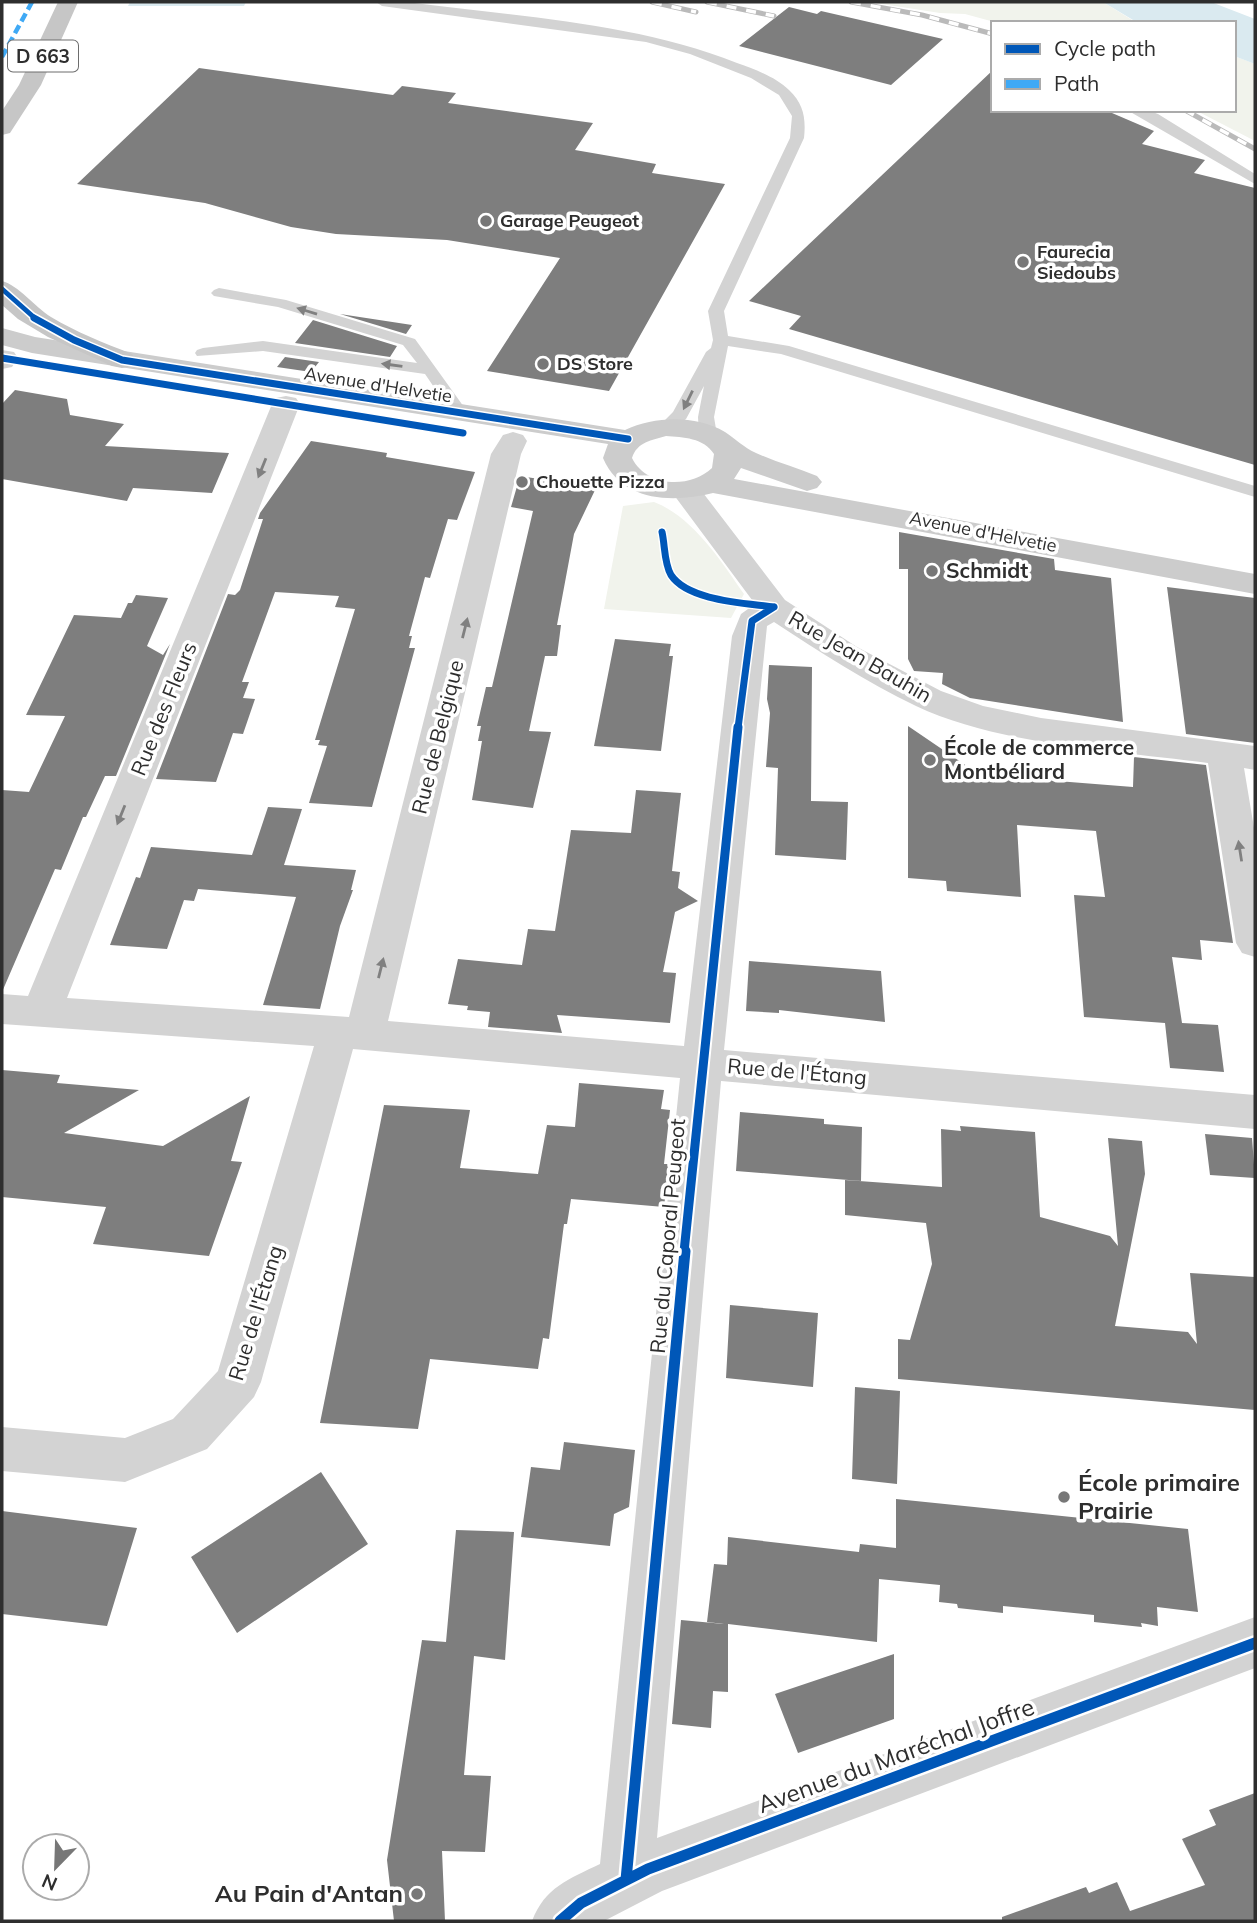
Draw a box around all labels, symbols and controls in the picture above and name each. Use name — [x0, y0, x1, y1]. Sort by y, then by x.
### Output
legend — [991, 21, 1236, 112]
text: Cycle path — [1054, 35, 1156, 61]
road number: D 663 — [8, 40, 78, 72]
text: Path — [1054, 70, 1099, 96]
place label: Garage Peugeot — [500, 209, 639, 232]
marker: Garage Peugeot — [478, 213, 494, 229]
place label: Faurecia Siedoubs — [1037, 240, 1116, 284]
marker: Faurecia Siedoubs — [1015, 254, 1031, 270]
one-way arrow — [296, 305, 317, 315]
place label: DS Store — [557, 352, 633, 375]
marker: DS Store — [535, 356, 551, 372]
one-way arrow — [381, 359, 403, 370]
street label: Avenue d'Helvetie — [302, 361, 454, 408]
one-way arrow — [682, 390, 693, 410]
one-way arrow — [256, 458, 268, 478]
place label: Chouette Pizza — [536, 470, 665, 493]
marker: Chouette Pizza — [514, 474, 530, 490]
street label: Avenue d'Helvetie — [907, 506, 1059, 557]
place label: Schmidt — [946, 557, 1028, 583]
marker: Schmidt — [924, 563, 940, 579]
street label: Rue Jean Bauhin — [784, 605, 937, 708]
one-way arrow — [460, 617, 471, 639]
street label: Rue des Fleurs — [124, 638, 202, 779]
street label: Rue de Belgique — [405, 657, 469, 816]
place label: École de commerce Montbéliard — [944, 734, 1134, 784]
marker: École de commerce Montbéliard — [922, 752, 938, 768]
one-way arrow — [116, 805, 127, 826]
one-way arrow — [1234, 840, 1245, 862]
one-way arrow — [376, 957, 387, 979]
street label: Rue de l'Étang — [726, 1052, 868, 1090]
street label: Rue du Caporal Peugeot — [644, 1117, 690, 1354]
street label: Rue de l'Étang — [222, 1242, 288, 1383]
place label: École primaire Prairie — [1078, 1467, 1240, 1525]
marker: École primaire Prairie — [1056, 1489, 1072, 1505]
street label: Avenue du Maréchal Joffre — [753, 1691, 1038, 1819]
north arrow — [21, 1832, 91, 1902]
text: N — [38, 1869, 61, 1896]
place label: Au Pain d'Antan — [215, 1878, 403, 1908]
marker: Au Pain d'Antan — [409, 1886, 425, 1902]

